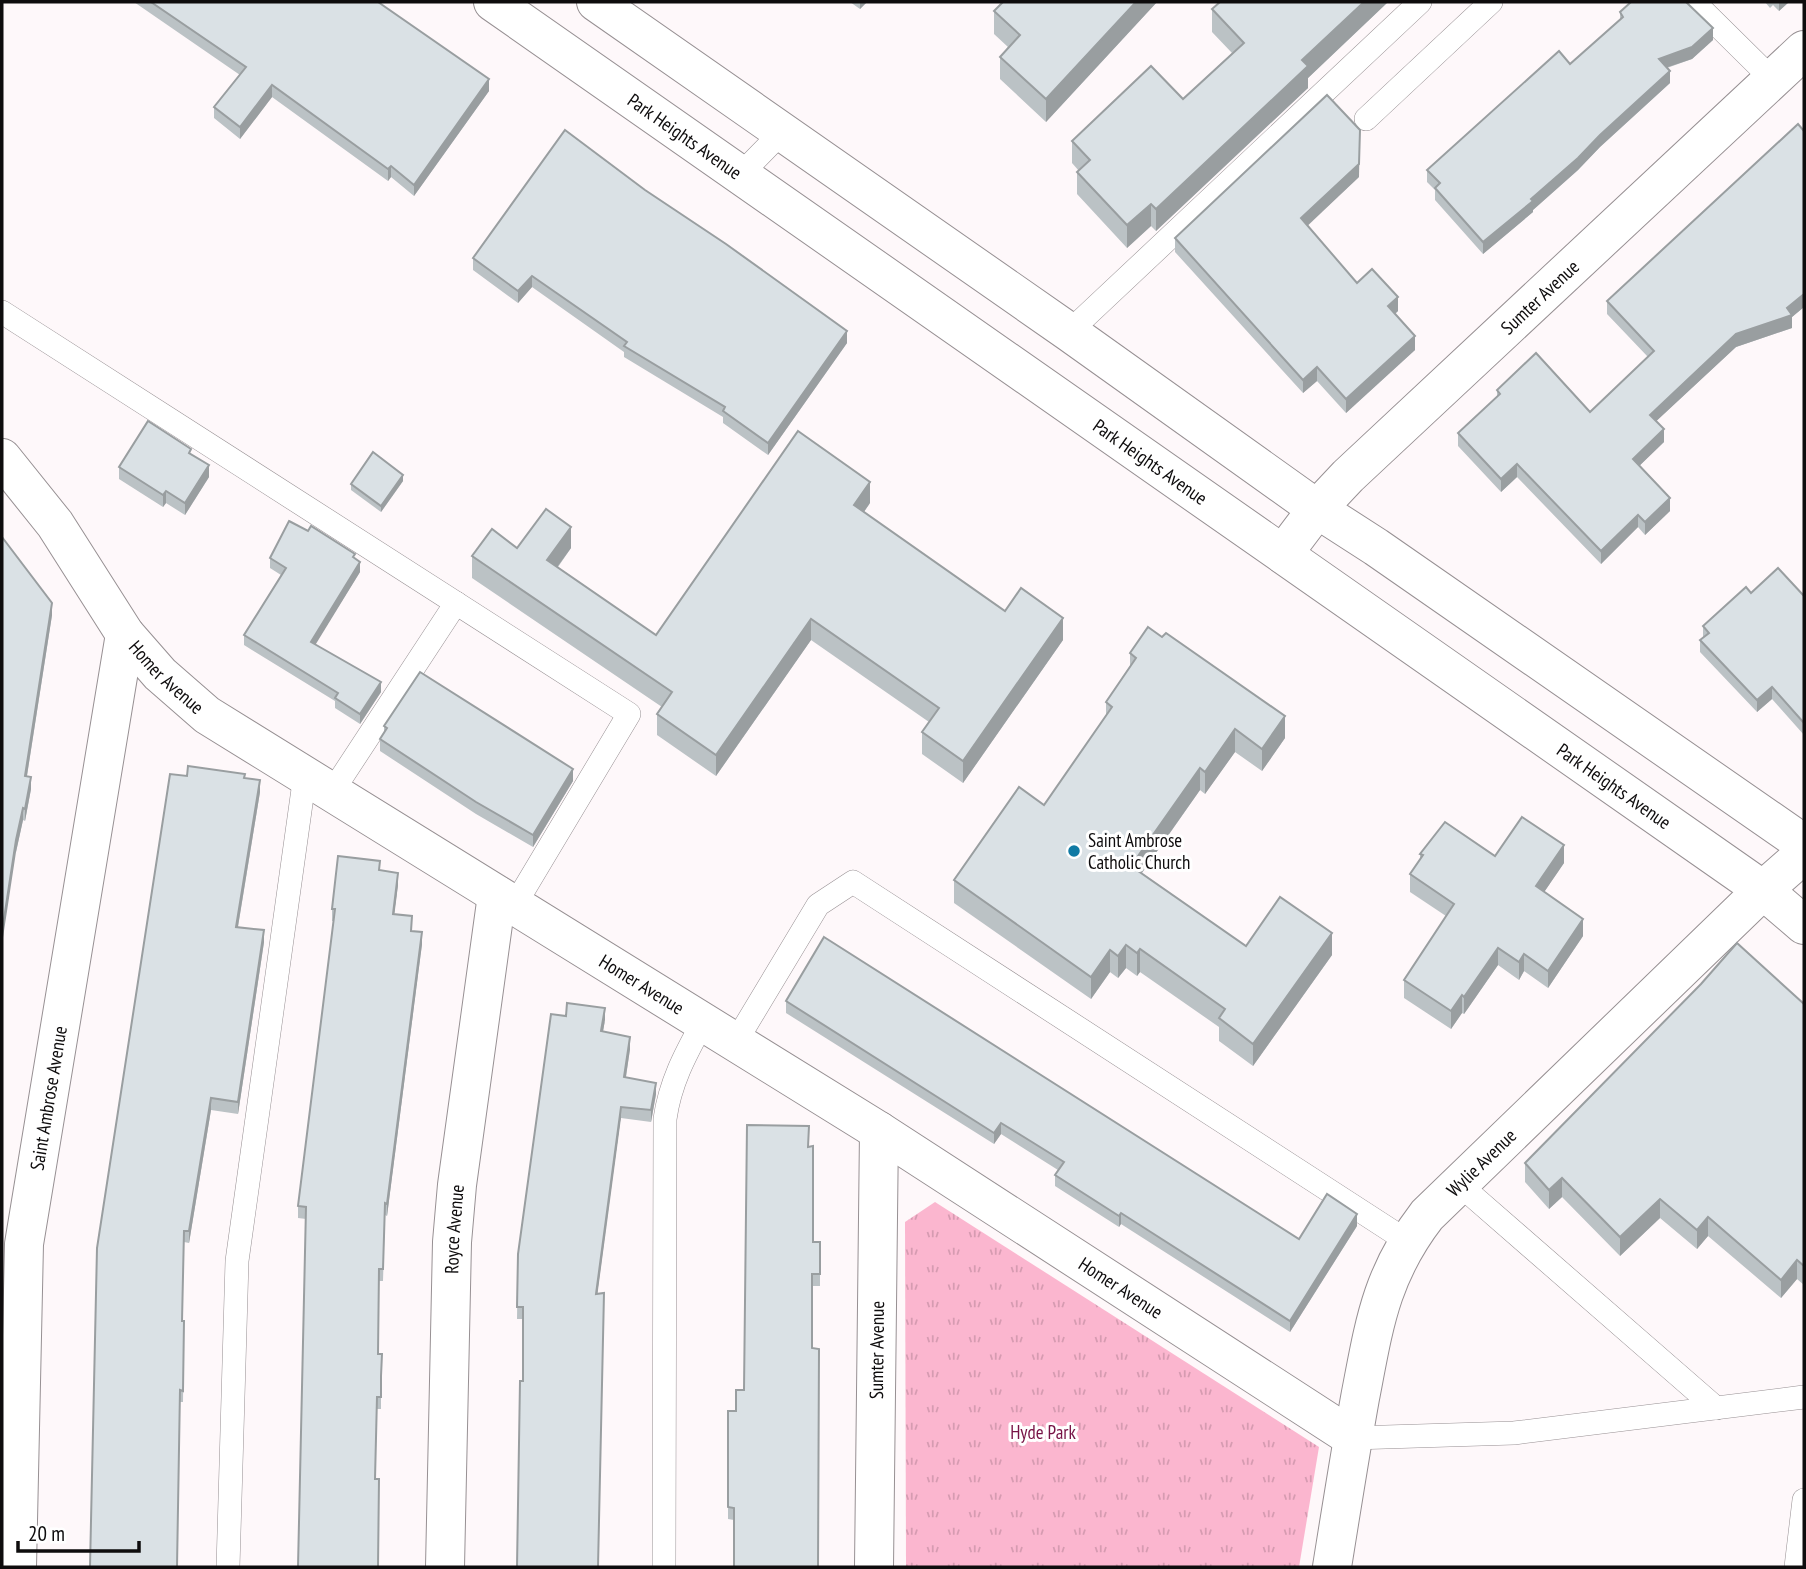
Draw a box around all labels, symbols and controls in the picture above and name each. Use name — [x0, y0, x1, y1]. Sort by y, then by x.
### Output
street label: Park Heights Avenue — [623, 88, 747, 184]
street label: Sumter Avenue — [1495, 254, 1584, 339]
street label: Park Heights Avenue — [1089, 413, 1212, 510]
street label: Homer Avenue — [124, 635, 209, 719]
street label: Park Heights Avenue — [1552, 738, 1676, 834]
place label: Saint Ambrose Catholic Church — [1088, 828, 1190, 874]
marker: Saint Ambrose Catholic Church — [1066, 843, 1082, 859]
street label: Homer Avenue — [595, 949, 689, 1020]
street label: Saint Ambrose Avenue — [24, 1024, 72, 1172]
street label: Wylie Avenue — [1441, 1123, 1521, 1202]
street label: Royce Avenue — [439, 1183, 469, 1274]
street label: Homer Avenue — [1074, 1252, 1168, 1324]
street label: Sumter Avenue — [864, 1300, 889, 1399]
park label: Hyde Park — [1010, 1420, 1076, 1444]
scale bar — [18, 1510, 138, 1554]
text: 20 m — [28, 1520, 65, 1547]

